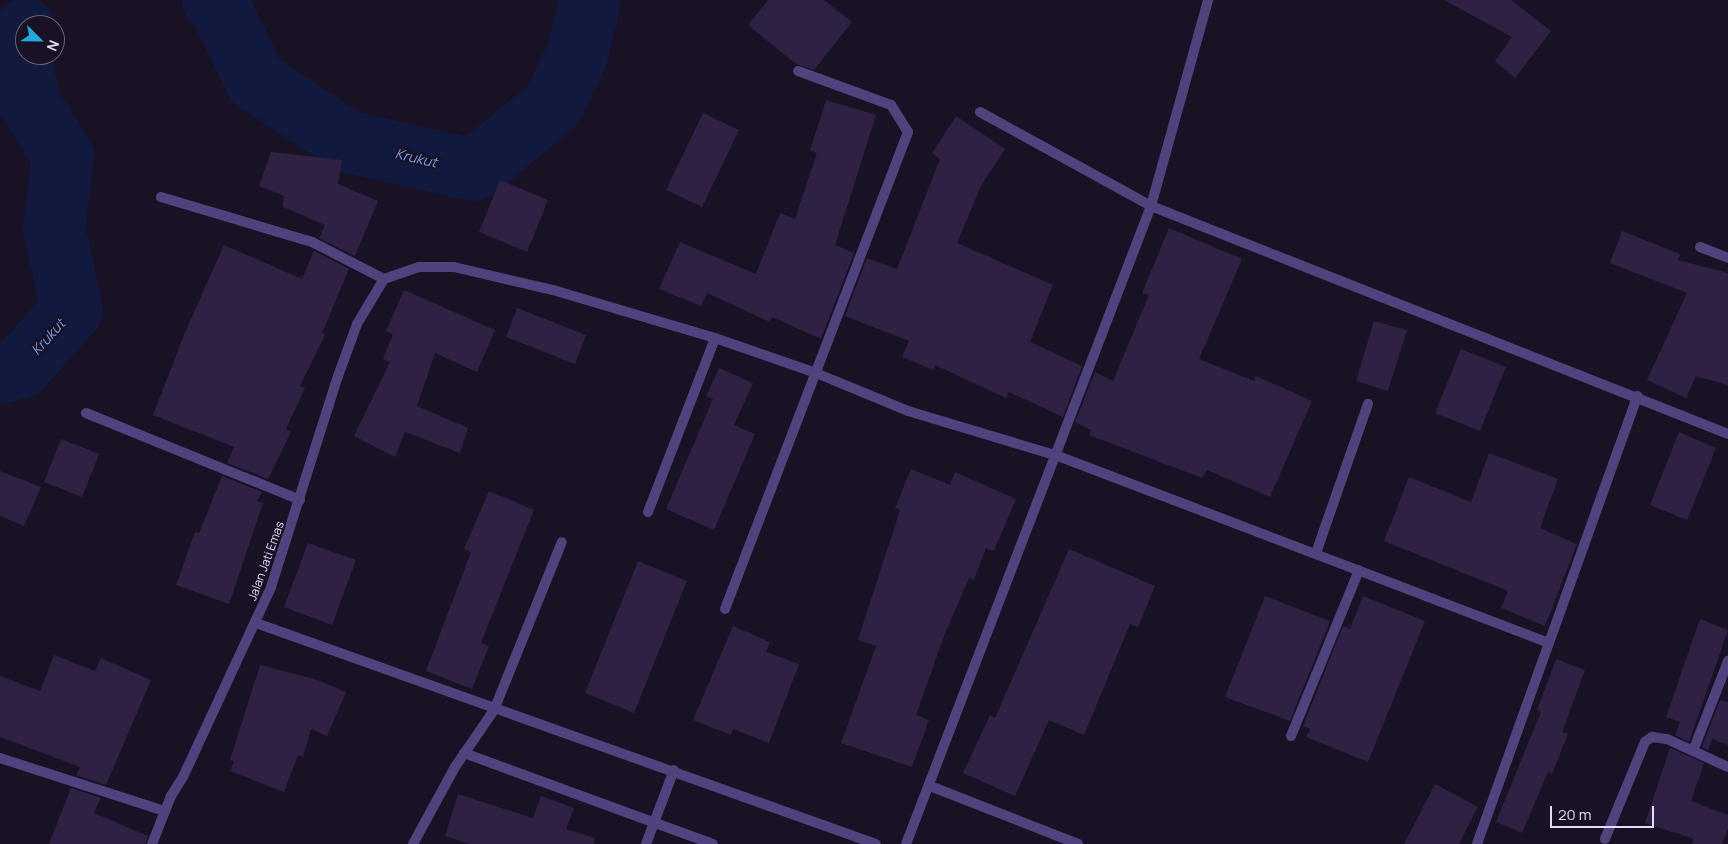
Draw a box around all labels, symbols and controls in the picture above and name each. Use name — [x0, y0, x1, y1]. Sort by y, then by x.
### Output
north arrow — [15, 15, 65, 65]
text: N — [43, 37, 64, 54]
water label: Krukut — [393, 145, 439, 171]
water label: Krukut — [28, 316, 68, 358]
street label: Jalan Jati Emas — [245, 519, 287, 603]
scale bar — [1553, 796, 1657, 828]
text: 20 m — [1558, 804, 1591, 825]

